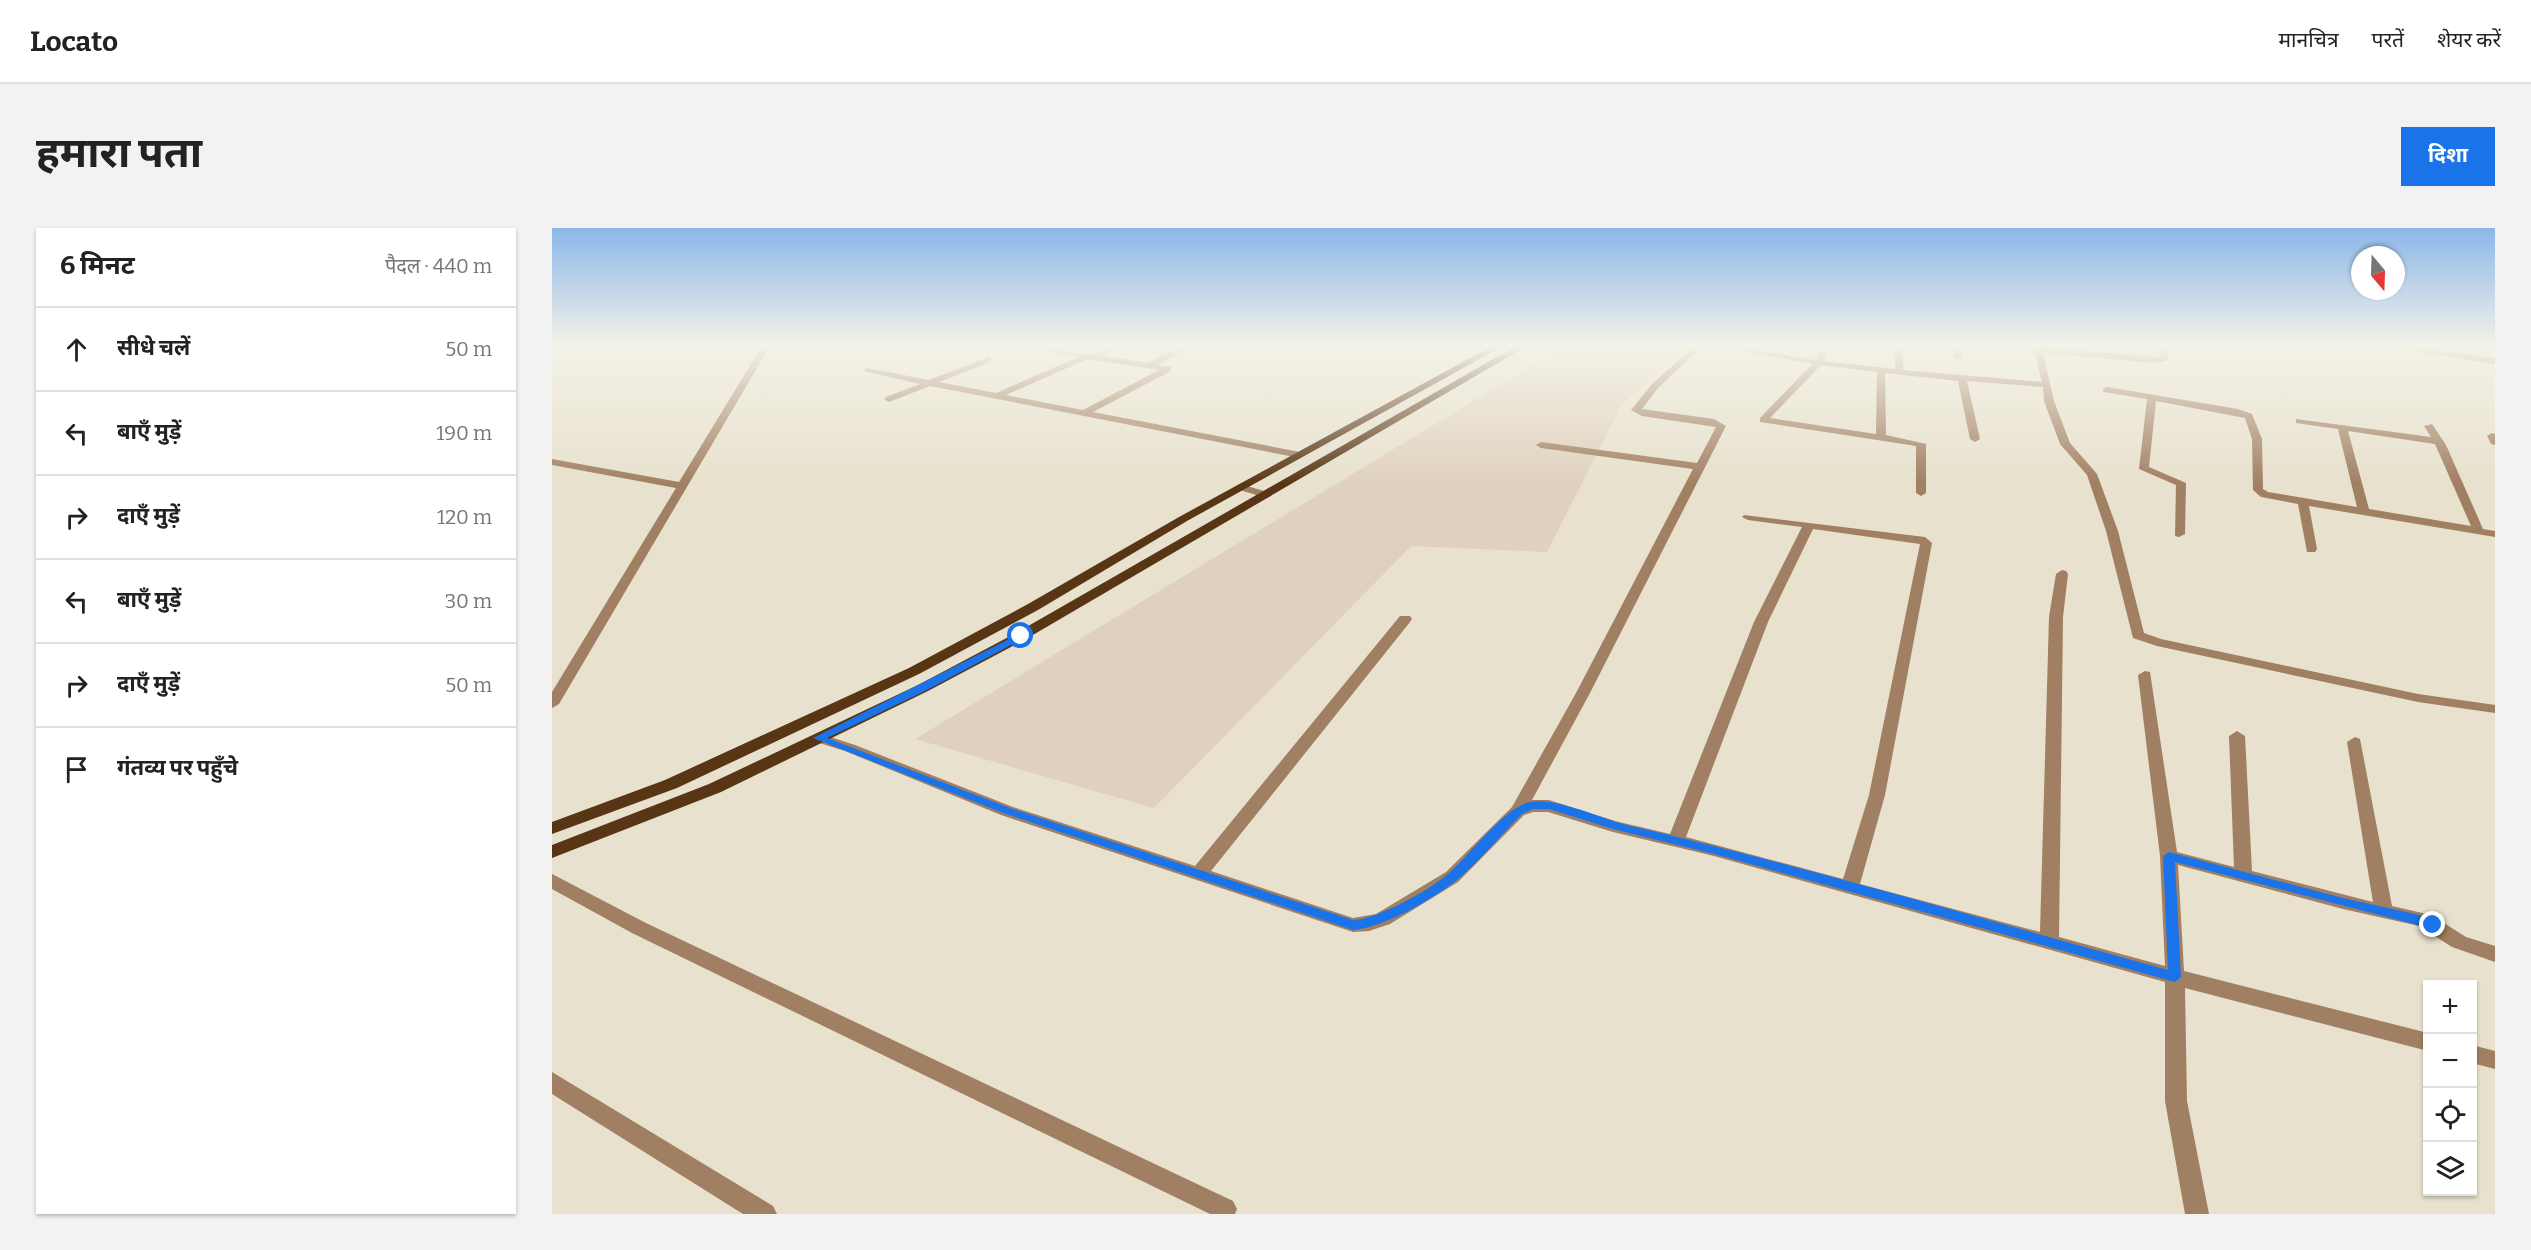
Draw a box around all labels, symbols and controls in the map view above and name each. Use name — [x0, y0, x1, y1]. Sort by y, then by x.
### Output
text: Locato — [30, 25, 118, 58]
text: मानचित्र — [2279, 27, 2339, 53]
text: परतें — [2372, 27, 2404, 53]
text: शेयर करें — [2437, 27, 2501, 53]
button: दिशा — [2401, 127, 2495, 186]
text: हमारा पता — [36, 128, 202, 178]
north arrow — [2351, 246, 2405, 300]
text: 6 मिनट — [60, 250, 135, 281]
text: पैदल · 440 m — [385, 254, 492, 278]
icon: ahead — [60, 333, 93, 366]
text: सीधे चलें — [117, 334, 190, 361]
text: 50 m — [445, 337, 492, 361]
icon: left — [60, 417, 93, 450]
text: बाएँ मुड़ें — [117, 418, 181, 445]
text: 190 m — [436, 421, 492, 445]
icon: right — [60, 501, 93, 534]
text: दाएँ मुड़ें — [117, 502, 180, 529]
text: 120 m — [437, 505, 492, 529]
icon: left — [60, 585, 93, 618]
text: बाएँ मुड़ें — [117, 586, 181, 613]
text: 30 m — [445, 589, 492, 613]
route start — [1007, 622, 1033, 648]
icon: right — [60, 669, 93, 702]
text: दाएँ मुड़ें — [117, 670, 180, 697]
text: 50 m — [445, 673, 492, 697]
icon: arrive — [60, 753, 93, 786]
text: गंतव्य पर पहुँचे — [117, 754, 238, 781]
route end — [2419, 911, 2445, 937]
map controls — [2423, 980, 2477, 1196]
button: + — [2423, 980, 2477, 1034]
button: − — [2423, 1034, 2477, 1088]
button: locate — [2423, 1088, 2477, 1142]
button: layers — [2423, 1142, 2477, 1196]

